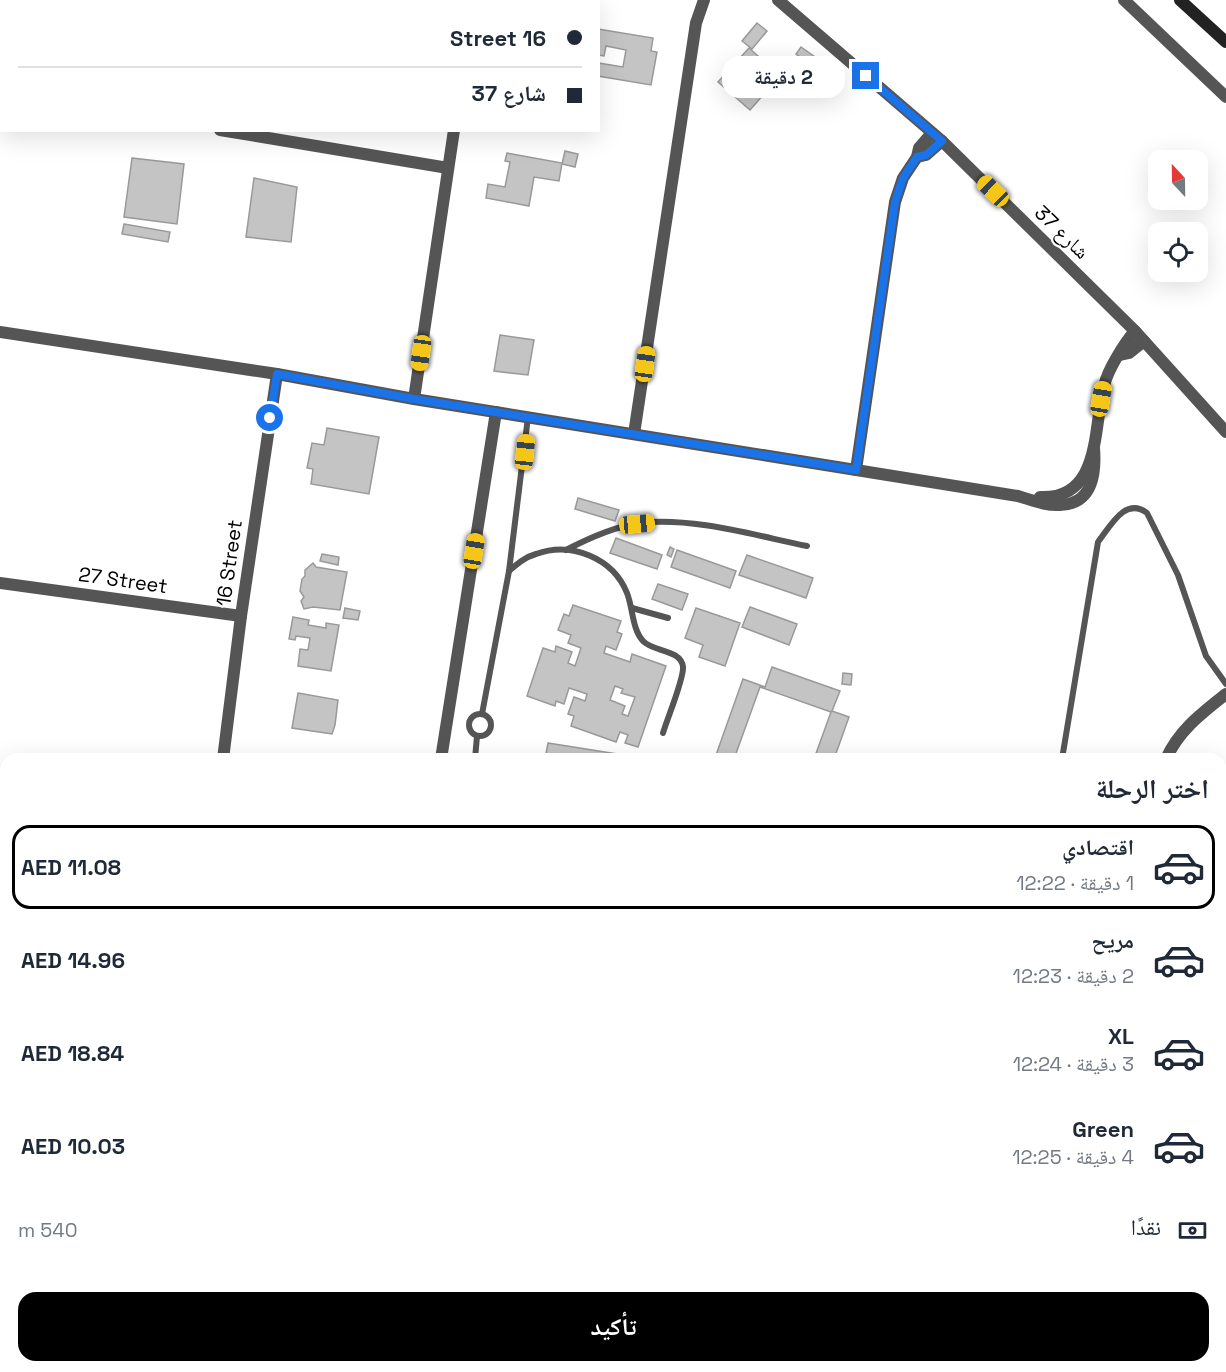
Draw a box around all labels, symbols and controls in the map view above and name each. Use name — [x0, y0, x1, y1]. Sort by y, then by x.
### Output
text: 16 Street — [450, 24, 546, 52]
callout: 2 دقيقة — [722, 55, 845, 97]
route end — [852, 62, 879, 89]
text: 2 دقيقة — [754, 64, 813, 90]
text: شارع 37 — [472, 79, 546, 107]
north arrow — [1148, 150, 1208, 210]
map controls — [1148, 150, 1208, 282]
car — [974, 172, 1012, 210]
street label: شارع 37 — [1029, 200, 1095, 264]
button: locate — [1148, 222, 1208, 282]
car — [410, 334, 432, 372]
car — [634, 345, 656, 383]
car — [1089, 380, 1113, 418]
route start — [256, 404, 283, 431]
car — [514, 433, 536, 471]
car — [618, 513, 656, 535]
street label: 16 Street — [210, 518, 248, 608]
car — [462, 532, 486, 570]
street label: 27 Street — [77, 561, 169, 599]
text: اختر الرحلة — [1096, 771, 1209, 806]
text: اقتصادي — [1062, 833, 1134, 861]
icon: car — [1152, 840, 1206, 894]
text: AED 11.08 — [21, 853, 121, 881]
text: 1 دقيقة · 12:22 — [1016, 870, 1134, 896]
text: مريح — [1091, 926, 1134, 954]
icon: car — [1152, 933, 1206, 987]
text: AED 14.96 — [21, 946, 125, 974]
text: 2 دقيقة · 12:23 — [1013, 963, 1134, 989]
text: XL — [1108, 1022, 1134, 1050]
icon: car — [1152, 1026, 1206, 1080]
text: AED 18.84 — [21, 1039, 124, 1067]
text: 3 دقيقة · 12:24 — [1013, 1051, 1134, 1077]
text: Green — [1072, 1115, 1134, 1143]
icon: car — [1152, 1119, 1206, 1173]
text: AED 10.03 — [21, 1132, 125, 1160]
text: 4 دقيقة · 12:25 — [1012, 1144, 1134, 1170]
text: نقدًا — [1131, 1213, 1161, 1241]
icon: cash — [1176, 1214, 1209, 1247]
text: 540 m — [18, 1217, 78, 1243]
button: تأكيد — [18, 1292, 1209, 1361]

